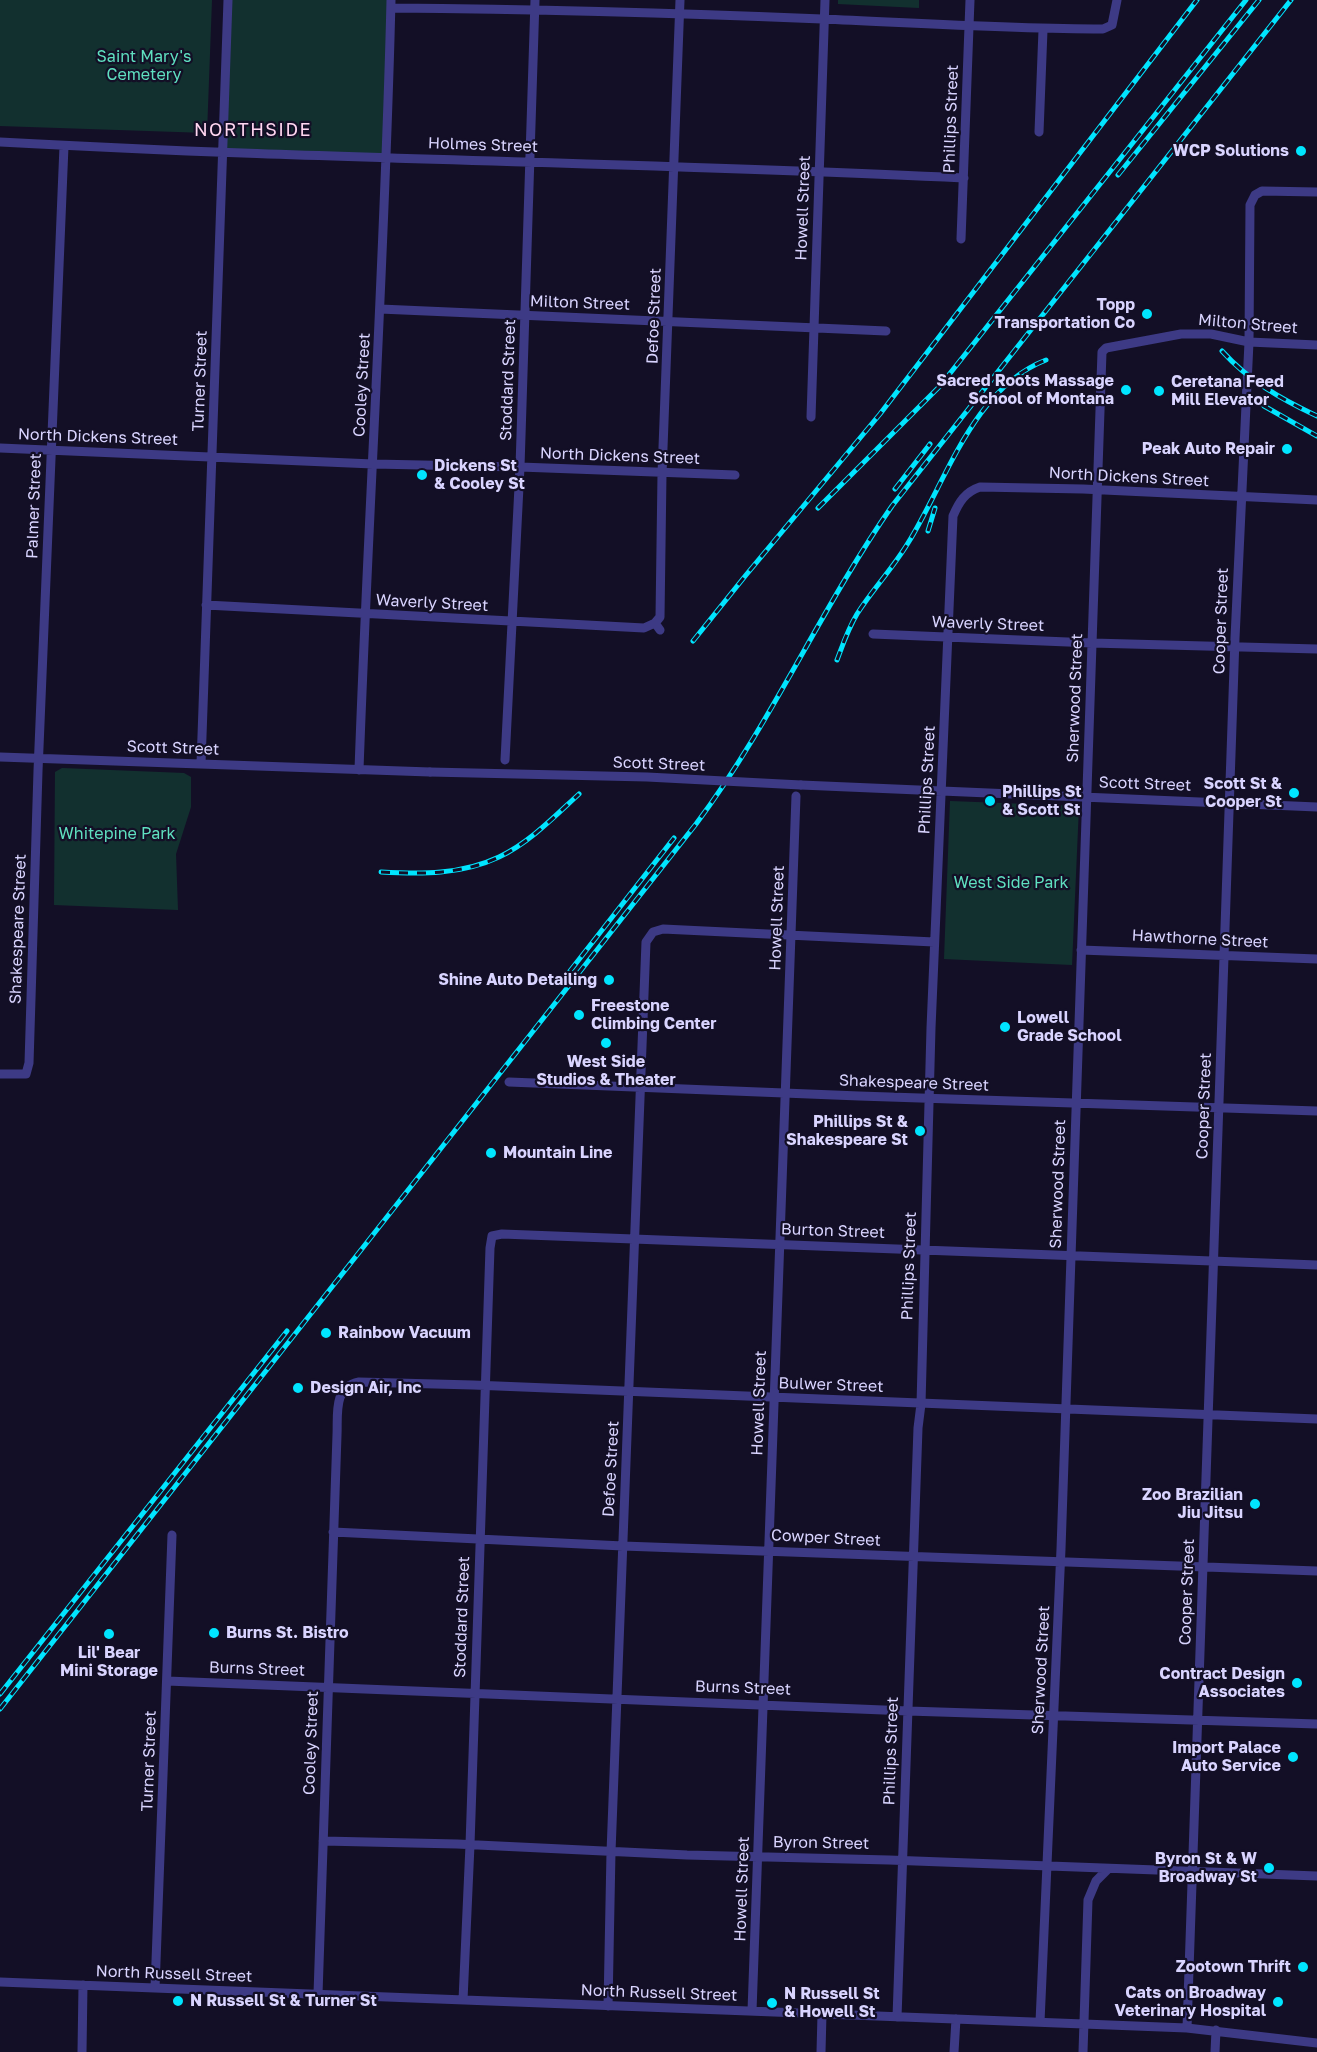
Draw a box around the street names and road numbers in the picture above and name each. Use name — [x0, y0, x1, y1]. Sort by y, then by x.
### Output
street label: Phillips Street — [940, 64, 962, 174]
street label: Holmes Street — [428, 133, 538, 157]
street label: Howell Street — [792, 155, 814, 261]
street label: Defoe Street — [643, 268, 665, 364]
street label: Milton Street — [530, 292, 630, 314]
street label: Milton Street — [1197, 310, 1299, 338]
street label: Stoddard Street — [496, 319, 520, 441]
street label: Turner Street — [189, 330, 211, 432]
street label: Cooley Street — [350, 332, 374, 438]
street label: North Dickens Street — [17, 425, 179, 449]
street label: North Dickens Street — [539, 444, 701, 468]
street label: Palmer Street — [23, 453, 45, 559]
street label: North Dickens Street — [1048, 463, 1210, 491]
street label: Cooper Street — [1210, 567, 1232, 675]
street label: Waverly Street — [375, 590, 489, 616]
street label: Waverly Street — [931, 612, 1045, 636]
street label: Sherwood Street — [1063, 633, 1087, 763]
street label: Phillips Street — [915, 725, 939, 835]
street label: Scott Street — [126, 737, 220, 759]
street label: Scott Street — [612, 753, 706, 775]
street label: Scott Street — [1098, 773, 1192, 795]
street label: Shakespeare Street — [6, 853, 30, 1005]
street label: Howell Street — [766, 865, 788, 971]
street label: Hawthorne Street — [1131, 926, 1269, 952]
street label: Cooper Street — [1193, 1052, 1215, 1160]
street label: Shakespeare Street — [838, 1071, 990, 1095]
street label: Sherwood Street — [1046, 1119, 1070, 1249]
street label: Phillips Street — [898, 1211, 920, 1321]
street label: Burton Street — [781, 1220, 885, 1242]
street label: Howell Street — [748, 1350, 770, 1456]
street label: Bulwer Street — [778, 1374, 884, 1396]
street label: Defoe Street — [599, 1420, 623, 1518]
street label: Cowper Street — [771, 1526, 881, 1550]
street label: Cooper Street — [1176, 1538, 1198, 1646]
street label: Stoddard Street — [450, 1556, 474, 1678]
street label: Sherwood Street — [1028, 1605, 1054, 1735]
street label: Burns Street — [209, 1658, 305, 1680]
street label: Burns Street — [695, 1677, 791, 1699]
street label: Cooley Street — [300, 1691, 322, 1795]
street label: Phillips Street — [880, 1696, 902, 1806]
street label: Turner Street — [138, 1710, 160, 1812]
street label: Byron Street — [773, 1833, 869, 1853]
street label: Howell Street — [731, 1836, 753, 1942]
street label: North Russell Street — [95, 1962, 253, 1986]
street label: North Russell Street — [580, 1981, 738, 2005]

